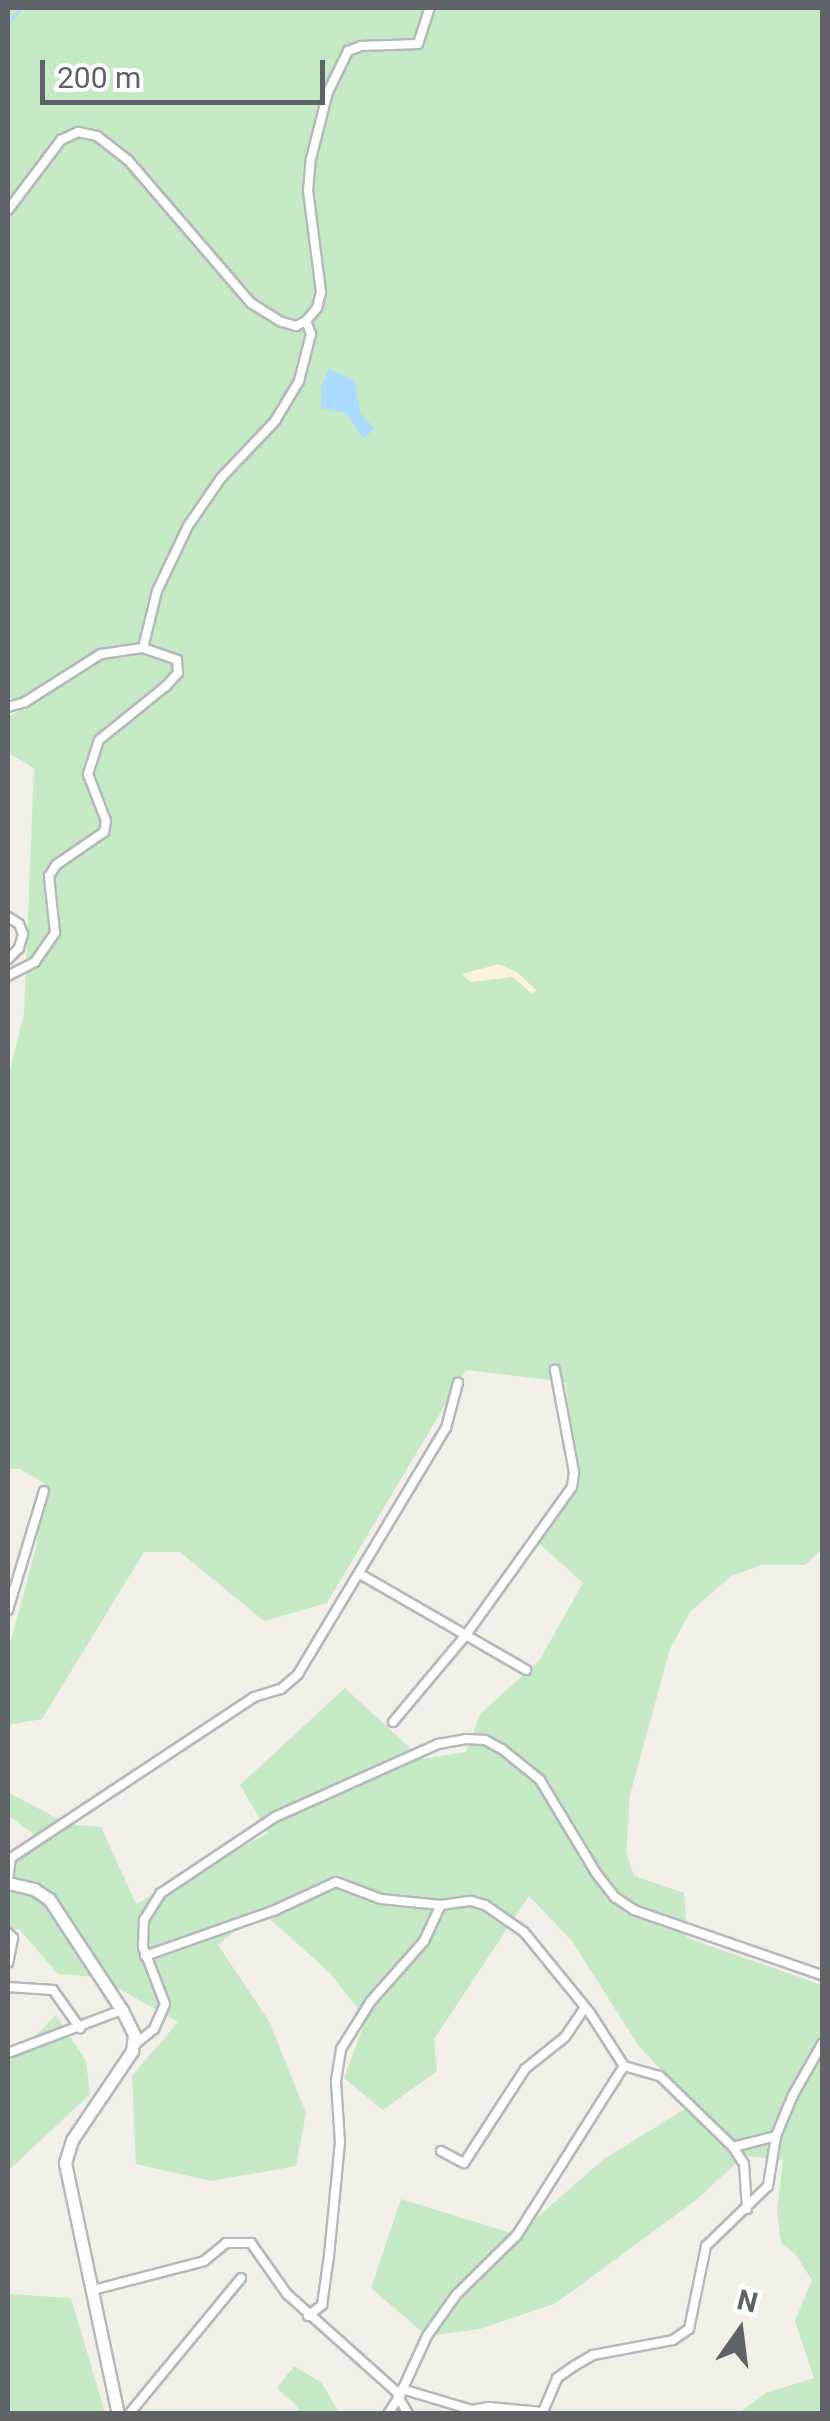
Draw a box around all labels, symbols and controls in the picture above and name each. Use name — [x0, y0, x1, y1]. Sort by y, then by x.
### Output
scale bar — [45, 40, 330, 102]
text: 200 m — [57, 60, 141, 95]
north arrow — [690, 2281, 790, 2381]
text: N — [734, 2283, 761, 2320]

